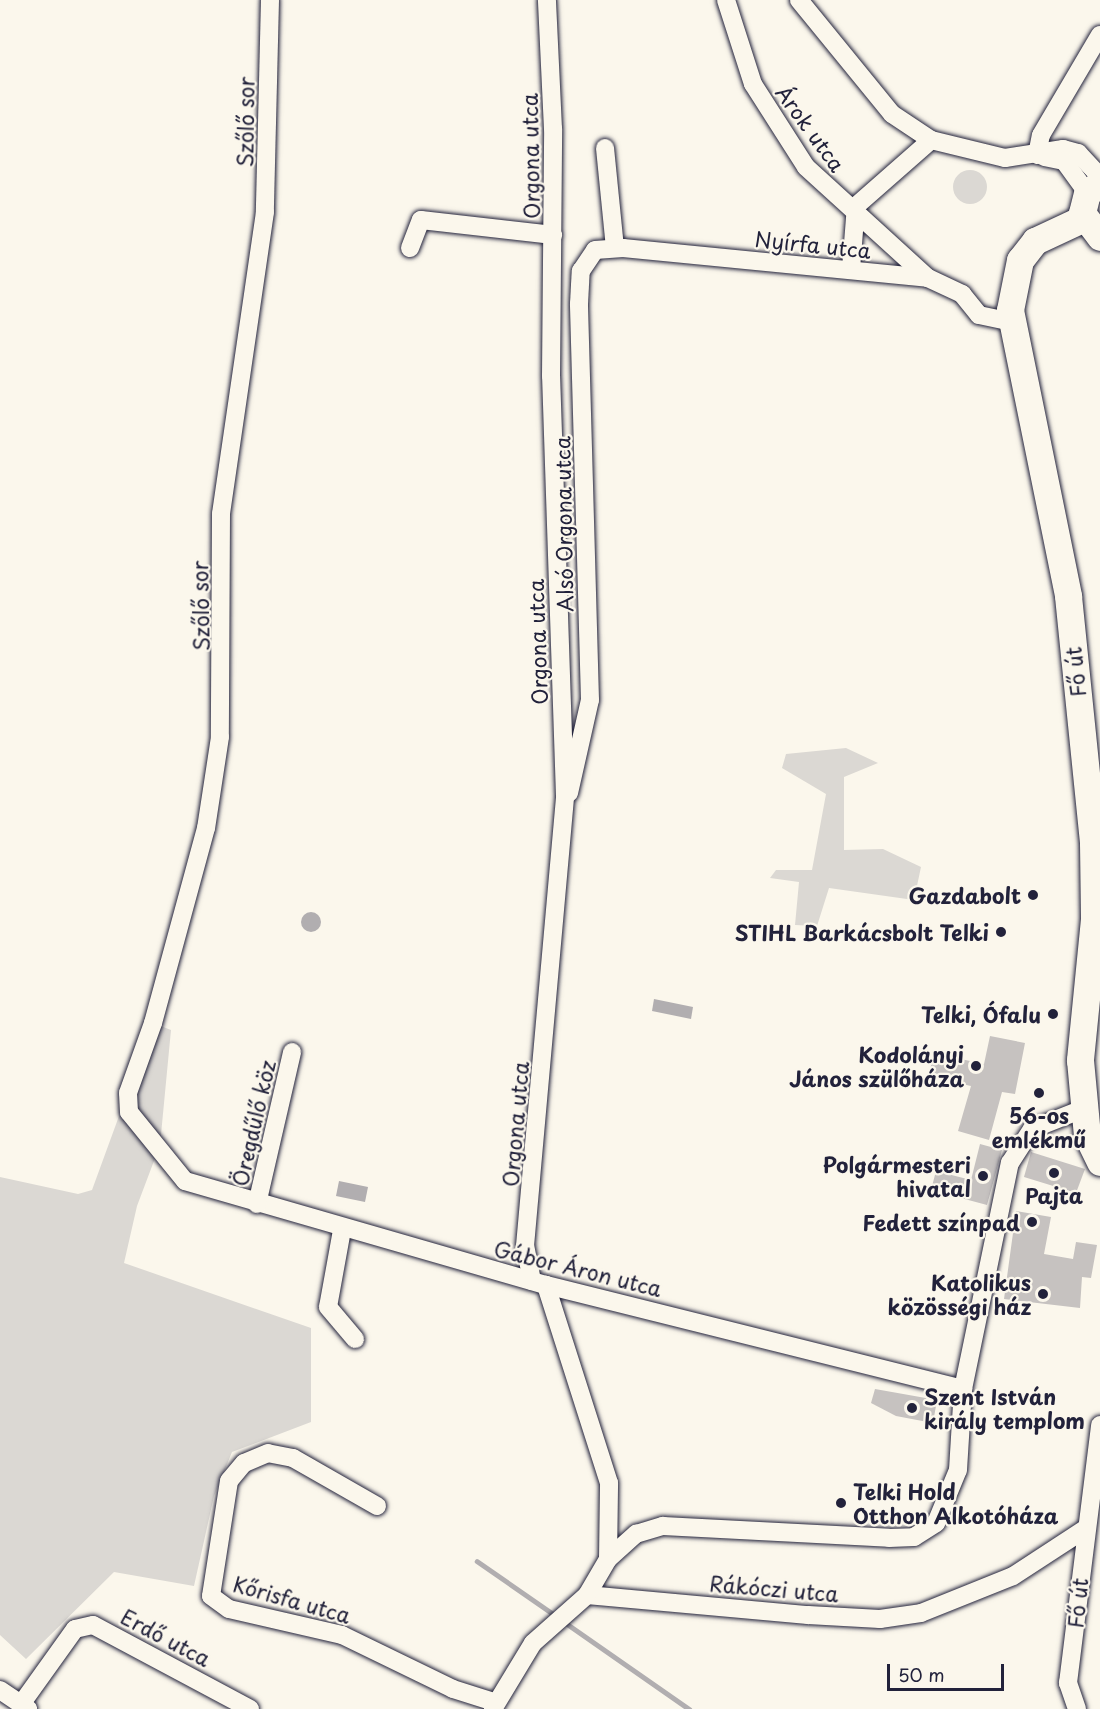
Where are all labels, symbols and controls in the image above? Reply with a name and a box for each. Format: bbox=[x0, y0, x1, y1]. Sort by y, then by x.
street label: Szőlő sor bbox=[232, 76, 258, 168]
street label: Árok utca bbox=[771, 80, 851, 176]
street label: Orgona utca bbox=[516, 93, 544, 219]
street label: Nyírfa utca bbox=[753, 225, 873, 263]
street label: Alsó Orgona utca bbox=[549, 436, 577, 612]
street label: Szőlő sor bbox=[187, 560, 213, 652]
street label: Orgona utca bbox=[522, 579, 552, 705]
street label: Fő út bbox=[1060, 646, 1090, 698]
place label: Gazdabolt bbox=[909, 882, 1021, 908]
marker: Gazdabolt bbox=[1026, 888, 1040, 902]
place label: STIHL Barkácsbolt Telki bbox=[732, 919, 989, 945]
marker: STIHL Barkácsbolt Telki bbox=[994, 925, 1008, 939]
place label: Telki, Ófalu bbox=[921, 1001, 1041, 1027]
marker: Telki, Ófalu bbox=[1046, 1007, 1060, 1021]
place label: Kodolányi János szülőháza bbox=[789, 1041, 964, 1091]
street label: Öregdűlő köz bbox=[226, 1057, 280, 1189]
marker: Kodolányi János szülőháza bbox=[969, 1059, 983, 1073]
street label: Orgona utca bbox=[497, 1061, 533, 1187]
marker: 56-os emlékmű bbox=[1032, 1086, 1046, 1100]
place label: 56-os emlékmű bbox=[992, 1102, 1086, 1152]
place label: Polgármesteri hivatal bbox=[823, 1151, 971, 1201]
marker: Pajta bbox=[1047, 1166, 1061, 1180]
marker: Polgármesteri hivatal bbox=[976, 1169, 990, 1183]
place label: Pajta bbox=[1025, 1182, 1083, 1208]
place label: Fedett színpad bbox=[862, 1209, 1020, 1235]
marker: Fedett színpad bbox=[1025, 1215, 1039, 1229]
street label: Gábor Áron utca bbox=[492, 1235, 664, 1301]
place label: Katolikus közösségi ház bbox=[887, 1269, 1031, 1319]
marker: Katolikus közösségi ház bbox=[1036, 1287, 1050, 1301]
place label: Szent István király templom bbox=[924, 1383, 1085, 1433]
marker: Szent István király templom bbox=[905, 1401, 919, 1415]
place label: Telki Hold Otthon Alkotóháza bbox=[853, 1478, 1060, 1528]
marker: Telki Hold Otthon Alkotóháza bbox=[834, 1496, 848, 1510]
street label: Kőrisfa utca bbox=[230, 1570, 354, 1628]
street label: Rákóczi utca bbox=[709, 1570, 839, 1606]
street label: Fő út bbox=[1062, 1577, 1092, 1629]
street label: Erdő utca bbox=[117, 1603, 215, 1671]
scale bar bbox=[890, 1652, 1007, 1690]
text: 50 m bbox=[898, 1661, 945, 1688]

